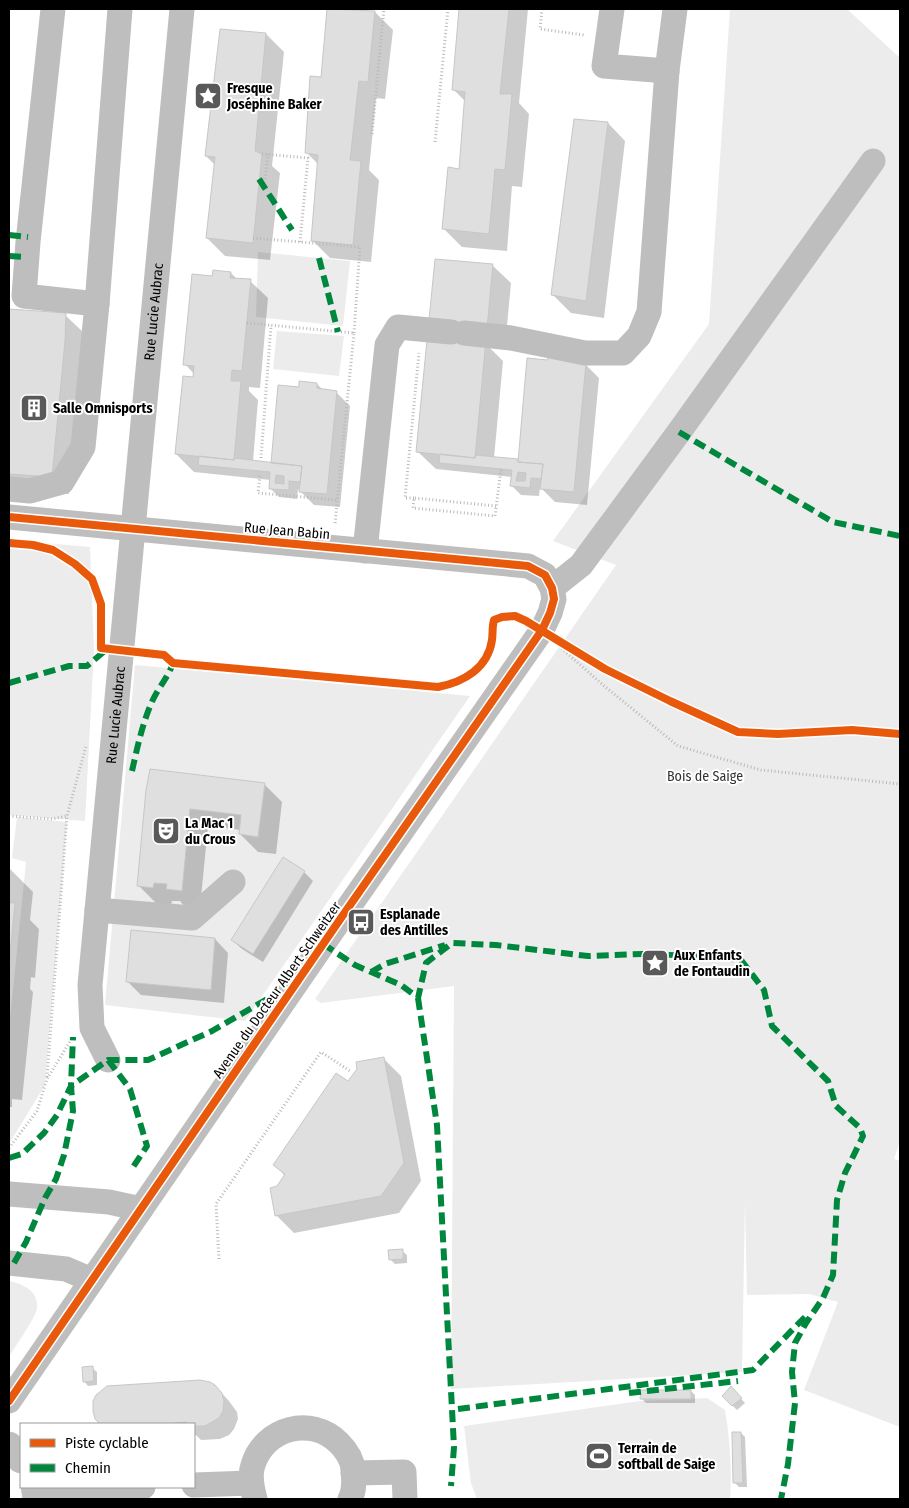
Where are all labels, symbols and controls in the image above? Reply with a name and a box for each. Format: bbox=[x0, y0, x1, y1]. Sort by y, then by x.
place label: Fresque Joséphine Baker bbox=[226, 80, 323, 113]
place icon: Fresque Joséphine Baker bbox=[193, 81, 223, 111]
street label: Rue Lucie Aubrac bbox=[140, 262, 167, 361]
building icon: Salle Omnisports bbox=[19, 393, 49, 423]
place label: Salle Omnisports bbox=[53, 400, 153, 417]
street label: Rue Jean Babin bbox=[243, 519, 331, 543]
street label: Rue Lucie Aubrac bbox=[102, 666, 128, 764]
park label: Bois de Saige bbox=[667, 768, 743, 785]
place label: La Mac 1 du Crous bbox=[185, 815, 236, 848]
theatre icon: La Mac 1 du Crous bbox=[151, 816, 181, 846]
street label: Avenue du Docteur Albert Schweitzer bbox=[209, 898, 345, 1082]
place label: Esplanade des Antilles bbox=[380, 906, 448, 939]
bus stop icon: Esplanade des Antilles bbox=[346, 907, 376, 937]
place label: Aux Enfants de Fontaudin bbox=[673, 947, 750, 980]
place icon: Aux Enfants de Fontaudin bbox=[640, 948, 670, 978]
legend bbox=[20, 1423, 195, 1488]
text: Piste cyclable bbox=[65, 1434, 149, 1452]
place label: Terrain de softball de Saige bbox=[618, 1440, 715, 1473]
sports icon: Terrain de softball de Saige bbox=[584, 1441, 614, 1471]
text: Chemin bbox=[65, 1459, 111, 1477]

